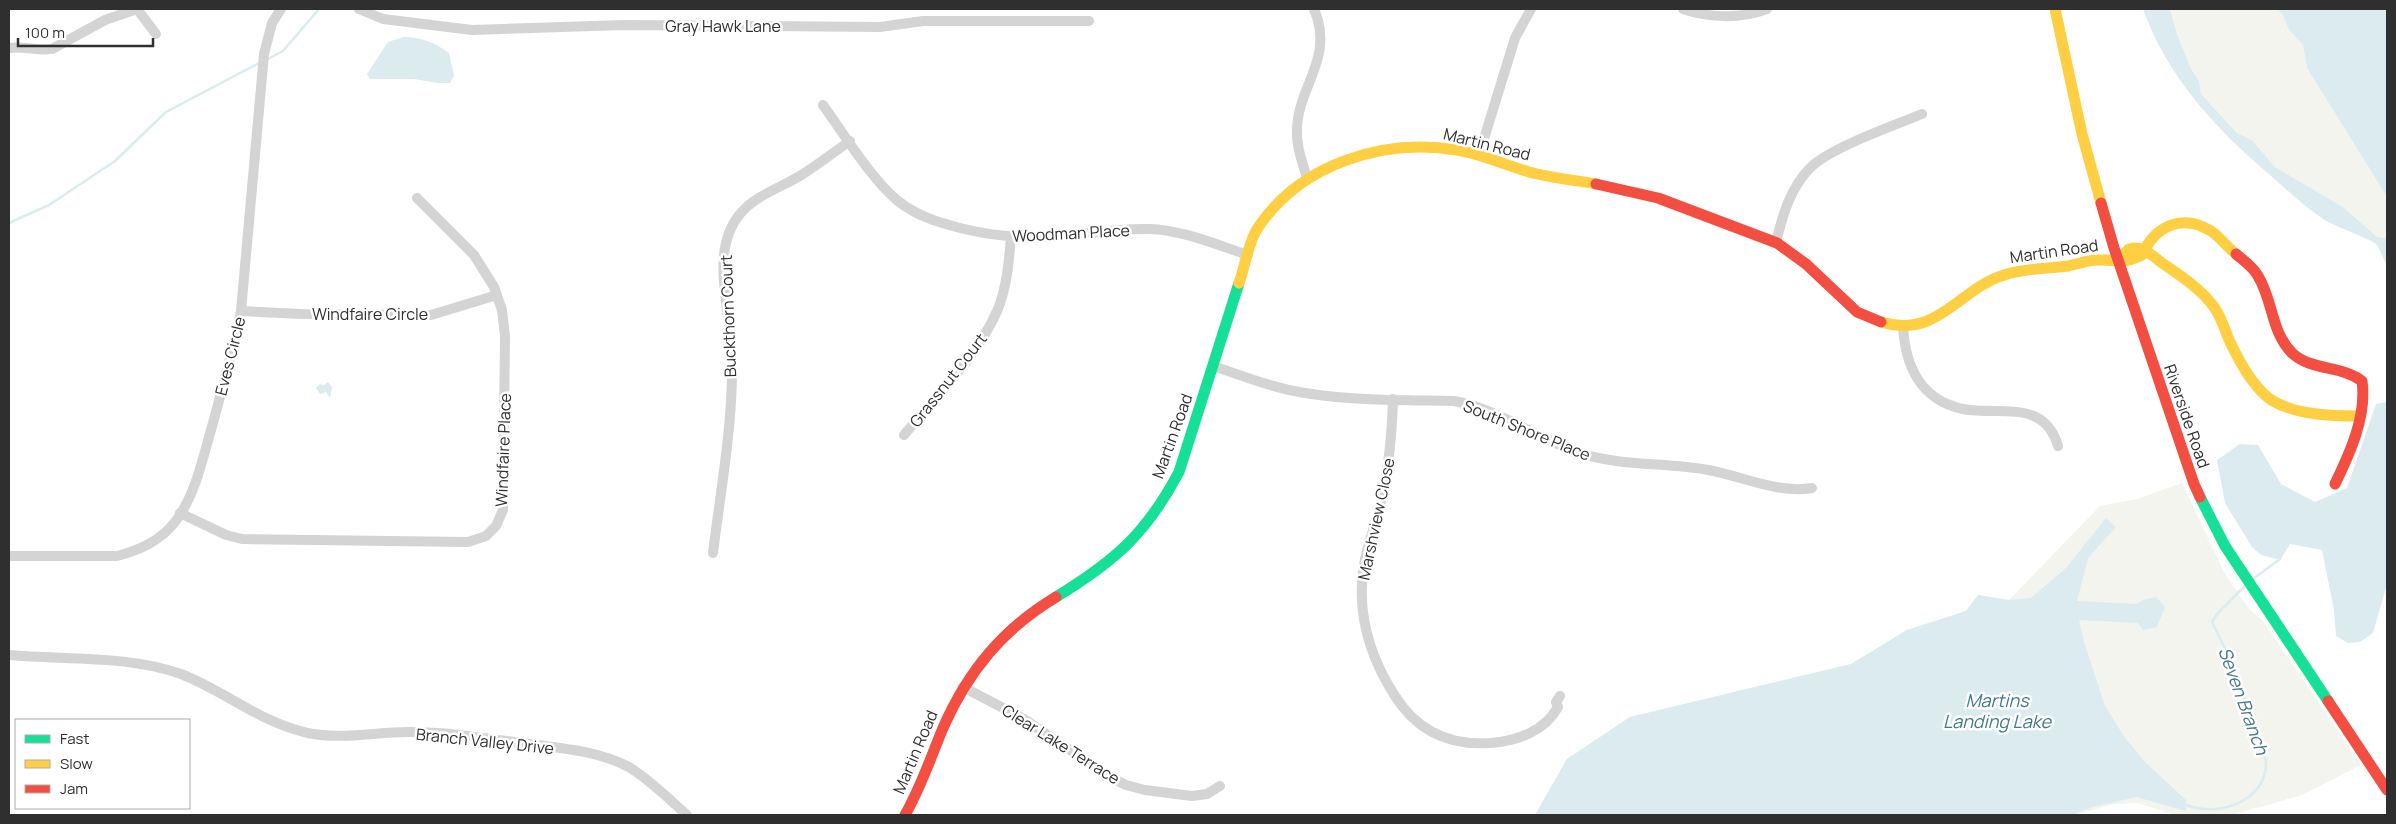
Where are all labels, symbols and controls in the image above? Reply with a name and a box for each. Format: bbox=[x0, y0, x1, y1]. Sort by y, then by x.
scale bar bbox=[18, 15, 152, 47]
street label: Gray Hawk Lane bbox=[665, 15, 781, 37]
text: 100 m bbox=[25, 22, 65, 43]
street label: Martin Road bbox=[1441, 123, 1533, 165]
street label: Woodman Place bbox=[1012, 219, 1130, 247]
street label: Martin Road bbox=[2008, 234, 2100, 268]
street label: Buckthorn Court bbox=[715, 254, 741, 378]
street label: Windfaire Circle bbox=[312, 303, 428, 325]
street label: Eves Circle bbox=[210, 314, 250, 398]
street label: Grassnut Court bbox=[904, 328, 992, 432]
street label: Riverside Road bbox=[2159, 361, 2215, 471]
street label: Martin Road bbox=[1146, 390, 1198, 482]
street label: Windfaire Place bbox=[490, 393, 516, 507]
street label: South Shore Place bbox=[1460, 394, 1594, 466]
street label: Marshview Close bbox=[1352, 456, 1400, 582]
water label: Seven Branch bbox=[2213, 643, 2275, 759]
water label: Martins Landing Lake bbox=[1943, 688, 2053, 733]
street label: Clear Lake Terrace bbox=[998, 699, 1124, 789]
street label: Martin Road bbox=[888, 707, 942, 797]
legend bbox=[15, 719, 190, 809]
street label: Branch Valley Drive bbox=[415, 723, 555, 759]
text: Fast bbox=[60, 728, 89, 749]
text: Slow bbox=[60, 753, 93, 774]
text: Jam bbox=[60, 778, 88, 799]

